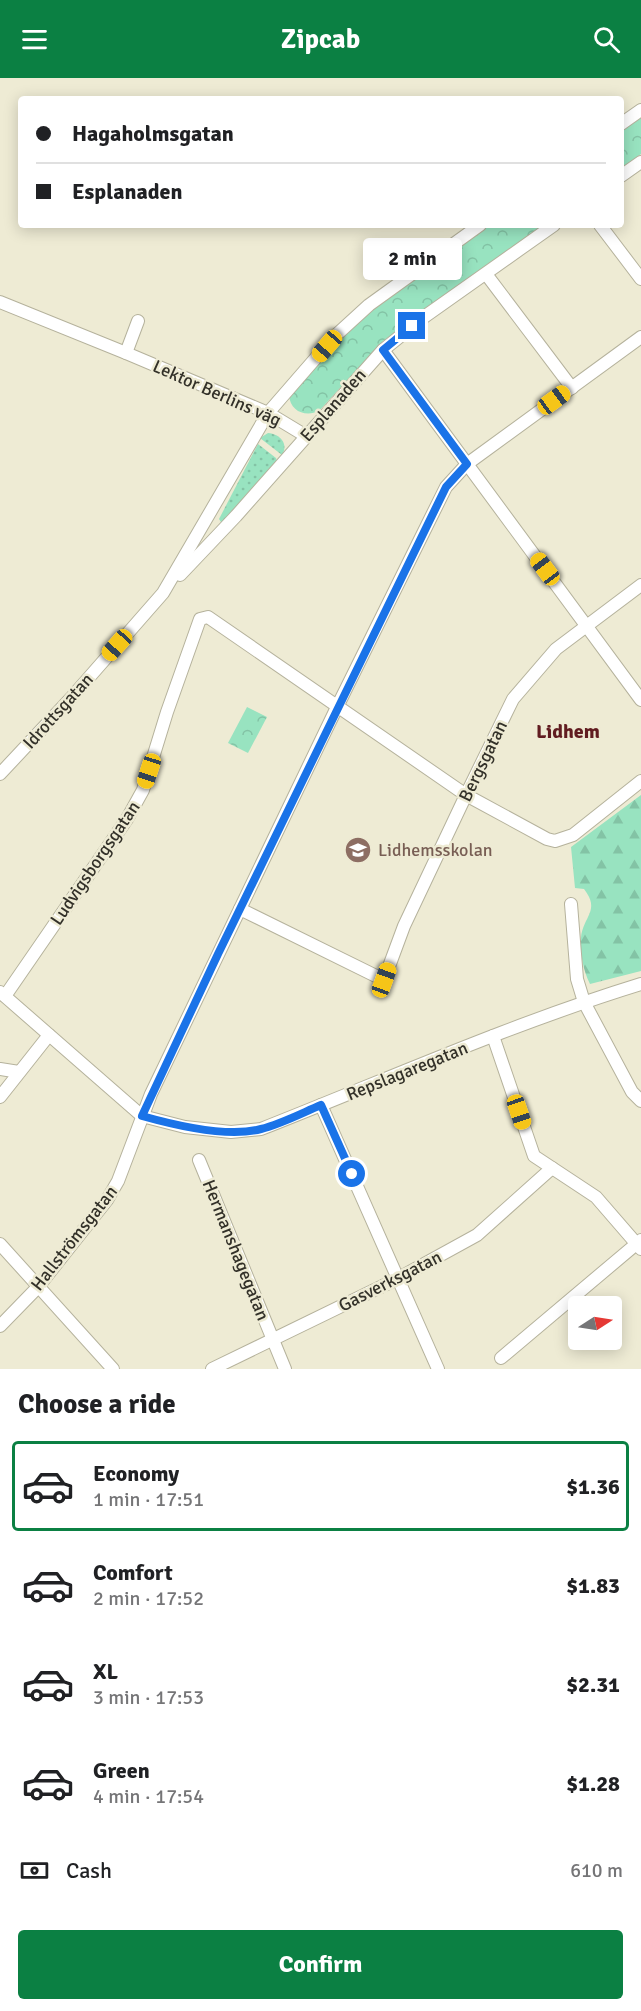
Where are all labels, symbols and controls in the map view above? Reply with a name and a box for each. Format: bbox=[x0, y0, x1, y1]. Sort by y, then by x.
icon: menu bbox=[18, 23, 51, 56]
text: Zipcab bbox=[281, 23, 360, 56]
icon: search bbox=[590, 23, 623, 56]
text: Hagaholmsgatan bbox=[72, 120, 234, 147]
text: Esplanaden bbox=[72, 178, 182, 205]
callout: 2 min bbox=[362, 239, 462, 281]
text: 2 min bbox=[388, 246, 437, 271]
route end bbox=[398, 312, 425, 339]
car bbox=[308, 327, 346, 365]
street label: Lektor Berlins väg bbox=[149, 355, 285, 431]
street label: Esplanaden bbox=[295, 364, 371, 446]
car bbox=[534, 382, 574, 418]
car bbox=[527, 549, 563, 589]
car bbox=[98, 626, 136, 664]
street label: Idrottsgatan bbox=[18, 669, 98, 753]
street label: Bergsgatan bbox=[454, 717, 512, 805]
district label: Lidhem bbox=[536, 719, 600, 744]
car bbox=[135, 751, 163, 791]
street label: Ludvigsborgsgatan bbox=[45, 797, 145, 929]
school or university icon: Lidhemsskolan bbox=[343, 835, 373, 865]
place label: Lidhemsskolan bbox=[378, 839, 493, 861]
car bbox=[369, 960, 399, 1000]
street label: Repslagaregatan bbox=[343, 1037, 471, 1105]
car bbox=[505, 1092, 533, 1132]
route start bbox=[338, 1160, 365, 1187]
street label: Hermanshagegatan bbox=[198, 1176, 274, 1324]
street label: Hallströmsgatan bbox=[26, 1181, 122, 1295]
street label: Gasverksgatan bbox=[335, 1246, 445, 1316]
north arrow bbox=[568, 1296, 622, 1350]
map controls bbox=[568, 1296, 622, 1350]
text: Choose a ride bbox=[18, 1388, 176, 1421]
icon: car bbox=[21, 1459, 75, 1513]
text: Economy bbox=[93, 1460, 179, 1487]
text: $1.36 bbox=[566, 1473, 620, 1500]
text: 1 min · 17:51 bbox=[93, 1487, 204, 1512]
icon: car bbox=[21, 1558, 75, 1612]
text: Comfort bbox=[93, 1559, 173, 1586]
text: $1.83 bbox=[566, 1572, 620, 1599]
text: 2 min · 17:52 bbox=[93, 1586, 204, 1611]
icon: car bbox=[21, 1657, 75, 1711]
text: XL bbox=[93, 1658, 118, 1685]
text: $2.31 bbox=[566, 1671, 620, 1698]
text: 3 min · 17:53 bbox=[93, 1685, 204, 1710]
icon: car bbox=[21, 1756, 75, 1810]
text: Green bbox=[93, 1757, 150, 1784]
text: $1.28 bbox=[566, 1770, 620, 1797]
text: 4 min · 17:54 bbox=[93, 1784, 204, 1809]
icon: cash bbox=[18, 1854, 51, 1887]
text: Cash bbox=[66, 1857, 112, 1884]
text: 610 m bbox=[570, 1858, 623, 1883]
button: Confirm bbox=[18, 1930, 623, 1999]

